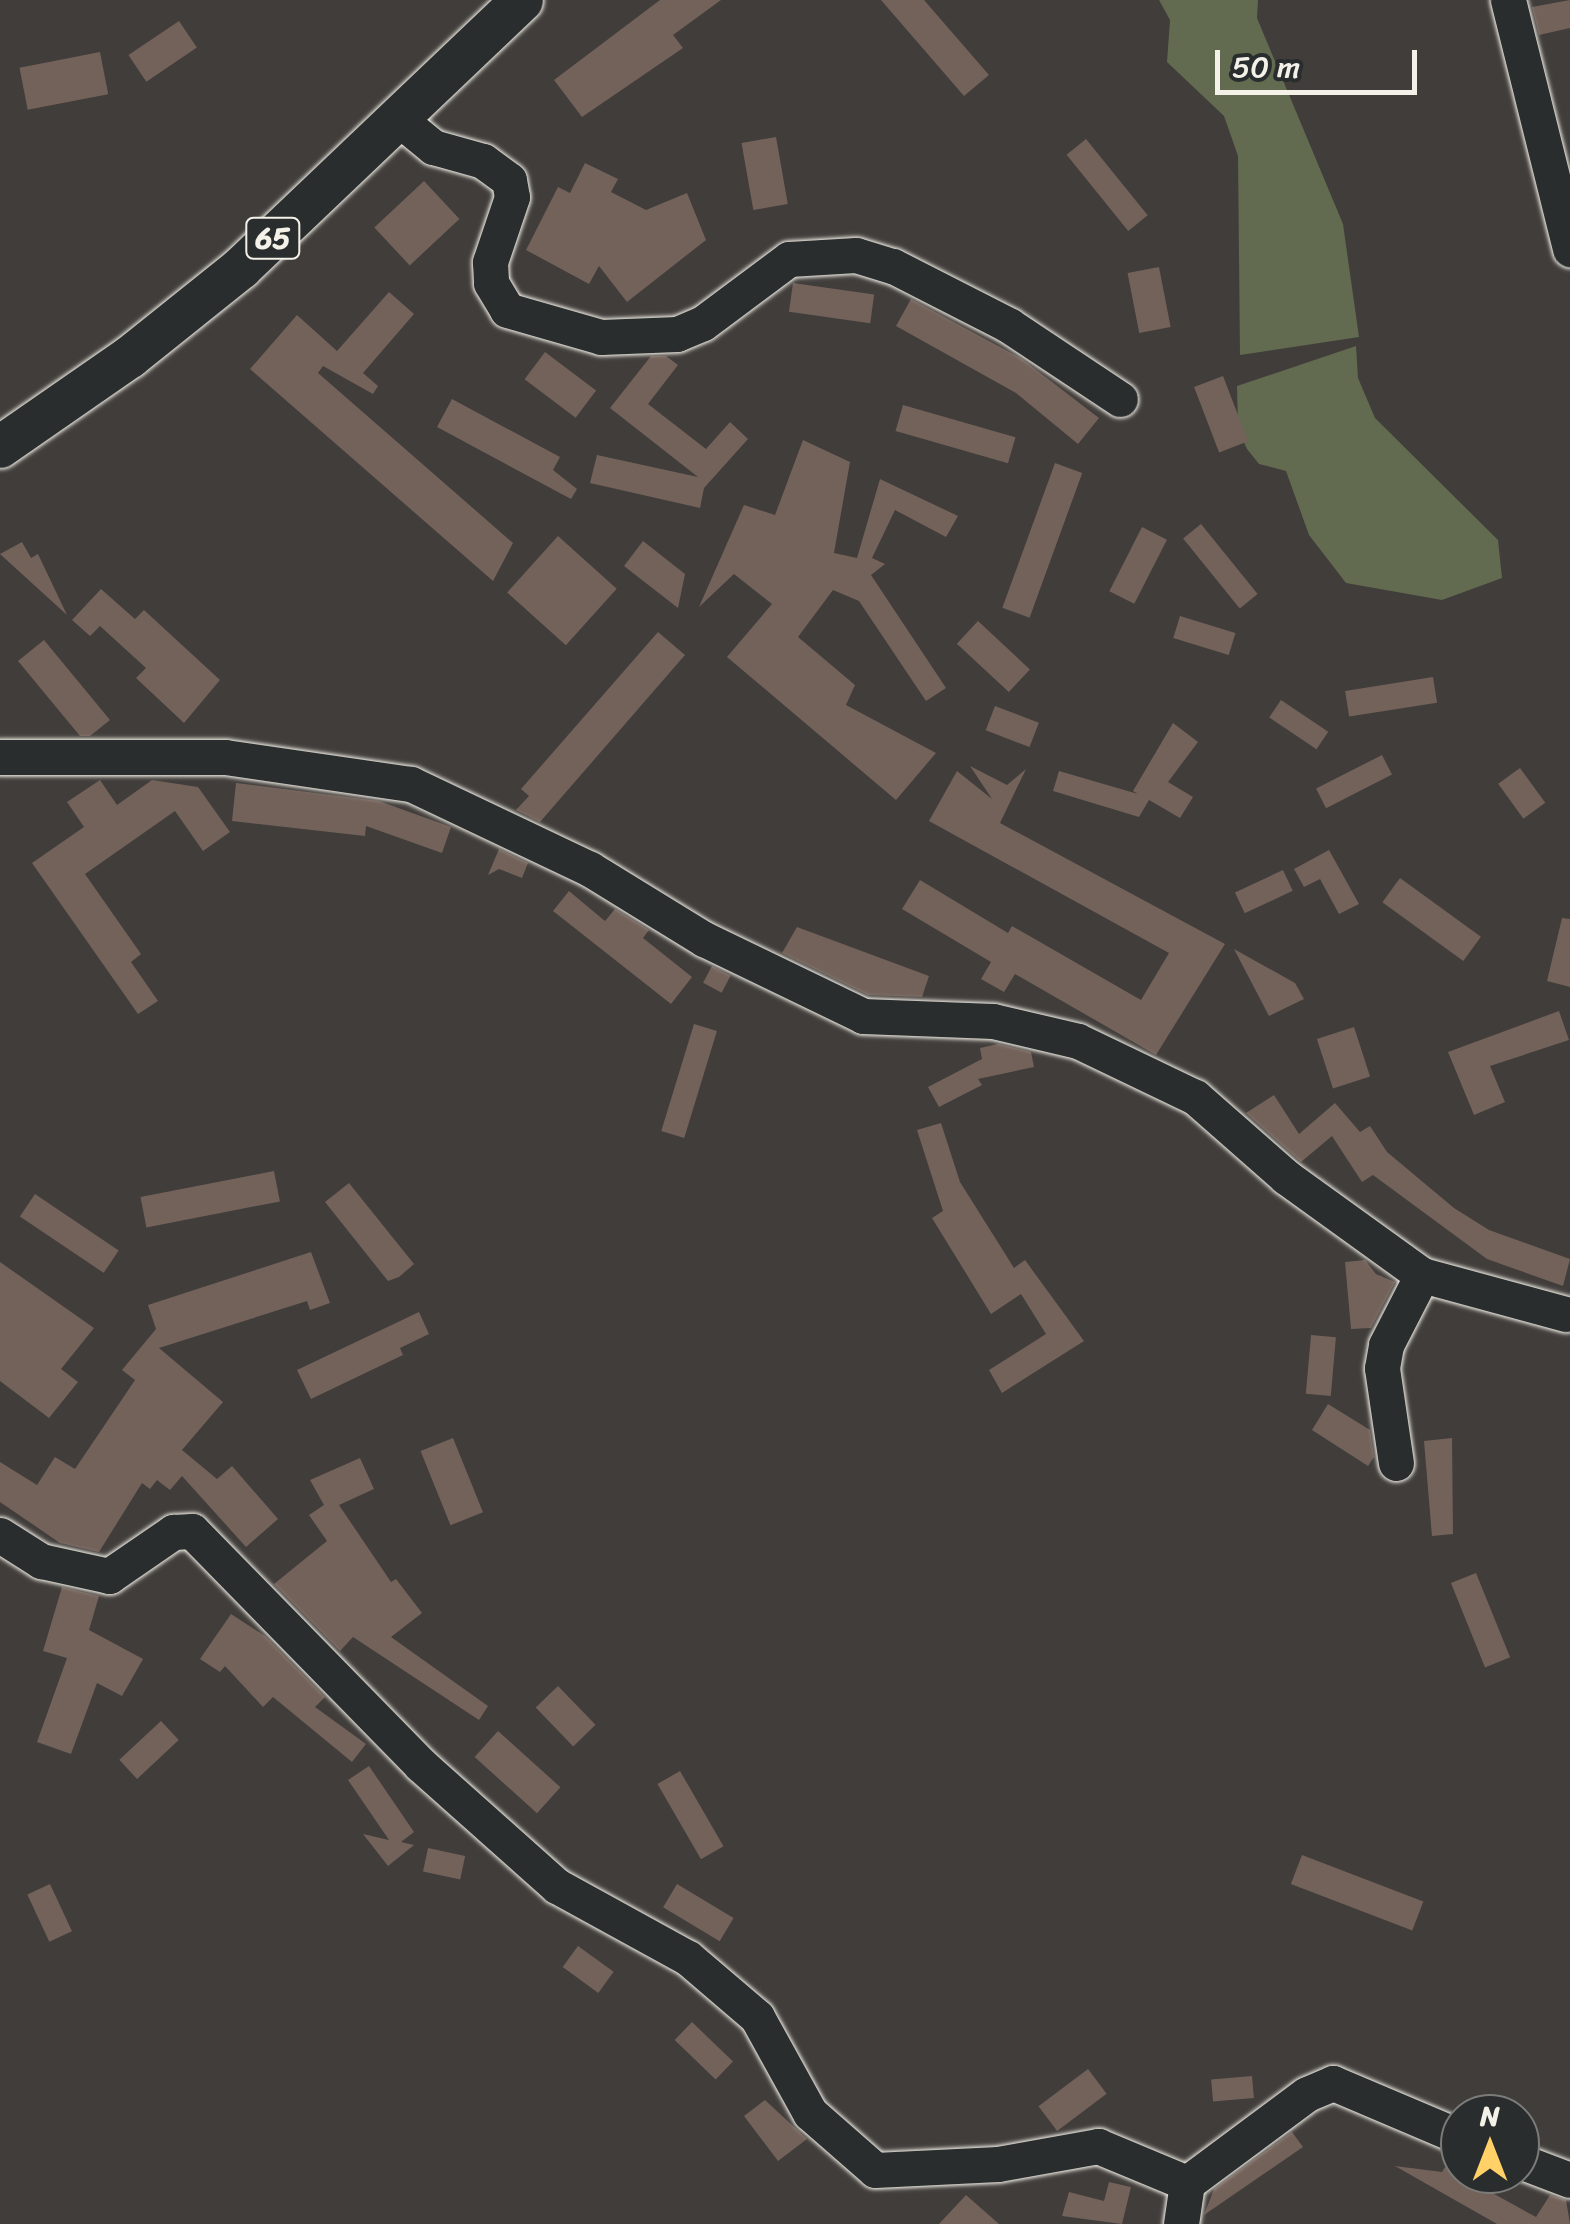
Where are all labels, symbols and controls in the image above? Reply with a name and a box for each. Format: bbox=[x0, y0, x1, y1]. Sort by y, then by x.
scale bar bbox=[1220, 30, 1422, 92]
text: 50 m bbox=[1232, 40, 1300, 94]
road number: 65 bbox=[243, 213, 303, 263]
text: N bbox=[1480, 2091, 1500, 2140]
north arrow bbox=[1440, 2094, 1540, 2194]

